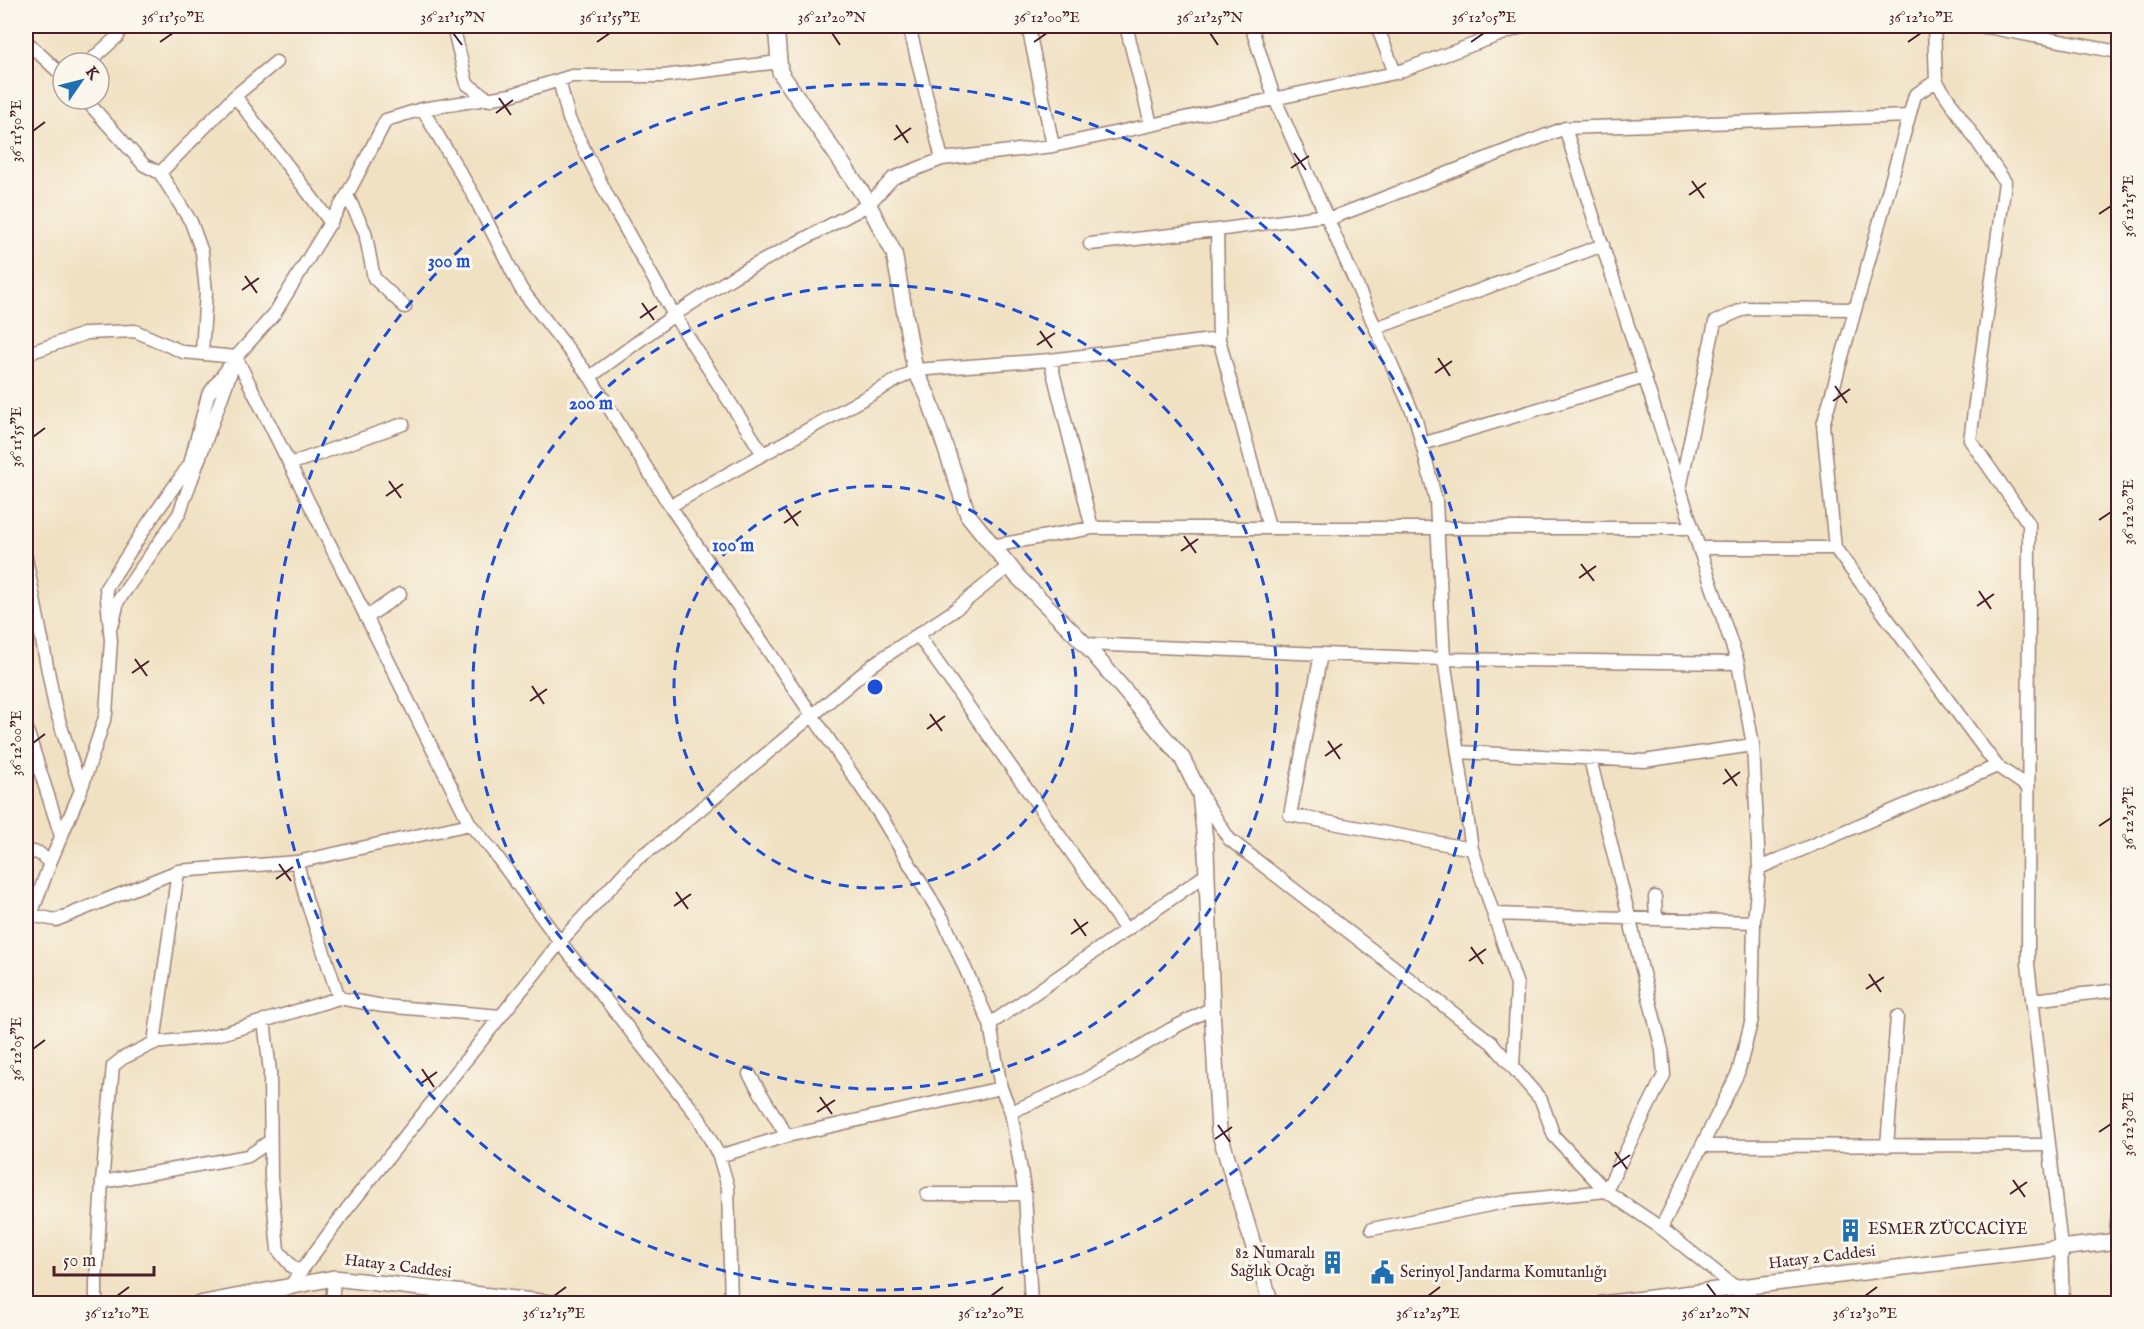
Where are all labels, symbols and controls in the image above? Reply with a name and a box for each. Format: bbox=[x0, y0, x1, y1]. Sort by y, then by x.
text: 36°11'50"E bbox=[142, 8, 204, 27]
text: 36°21'15"N bbox=[421, 8, 485, 27]
text: 36°11'55"E bbox=[580, 8, 640, 27]
text: 36°21'20"N bbox=[798, 8, 866, 27]
text: 36°12'00"E bbox=[1014, 8, 1080, 27]
text: 36°21'25"N bbox=[1177, 8, 1243, 27]
text: 36°12'05"E bbox=[1452, 8, 1516, 27]
text: 36°12'10"E bbox=[1889, 8, 1953, 27]
north arrow bbox=[51, 51, 111, 111]
text: K bbox=[80, 63, 104, 85]
text: 36°11'50"E bbox=[7, 100, 26, 162]
text: 36°12'15"E bbox=[2119, 175, 2138, 237]
text: 300 m bbox=[428, 251, 470, 274]
text: 200 m bbox=[569, 393, 613, 416]
text: 36°11'55"E bbox=[7, 407, 26, 467]
text: 36°12'20"E bbox=[2119, 479, 2138, 545]
text: 100 m bbox=[712, 535, 754, 558]
centre of rings bbox=[865, 677, 885, 697]
text: 36°12'00"E bbox=[7, 710, 26, 776]
text: 36°12'25"E bbox=[2119, 786, 2138, 850]
text: 36°12'05"E bbox=[7, 1017, 26, 1081]
text: 36°12'30"E bbox=[2119, 1092, 2138, 1156]
building icon: ESMER ZÜCCACİYE bbox=[1837, 1217, 1863, 1243]
place label: ESMER ZÜCCACİYE bbox=[1868, 1218, 2028, 1240]
scale bar bbox=[54, 1239, 154, 1277]
street label: Hatay 2 Caddesi bbox=[1767, 1241, 1877, 1275]
place label: 82 Numaralı Sağlık Ocağı bbox=[1230, 1244, 1315, 1282]
text: 50 m bbox=[63, 1250, 96, 1273]
street label: Hatay 2 Caddesi bbox=[343, 1250, 453, 1284]
building icon: 82 Numaralı Sağlık Ocağı bbox=[1320, 1250, 1346, 1276]
public building icon: Serinyol Jandarma Komutanlığı bbox=[1369, 1260, 1395, 1286]
place label: Serinyol Jandarma Komutanlığı bbox=[1400, 1263, 1607, 1283]
text: 36°12'10"E bbox=[85, 1304, 149, 1323]
text: 36°12'15"E bbox=[523, 1304, 585, 1323]
text: 36°12'20"E bbox=[958, 1304, 1024, 1323]
text: 36°12'25"E bbox=[1396, 1304, 1460, 1323]
text: 36°21'20"N bbox=[1682, 1304, 1750, 1323]
text: 36°12'30"E bbox=[1833, 1304, 1897, 1323]

